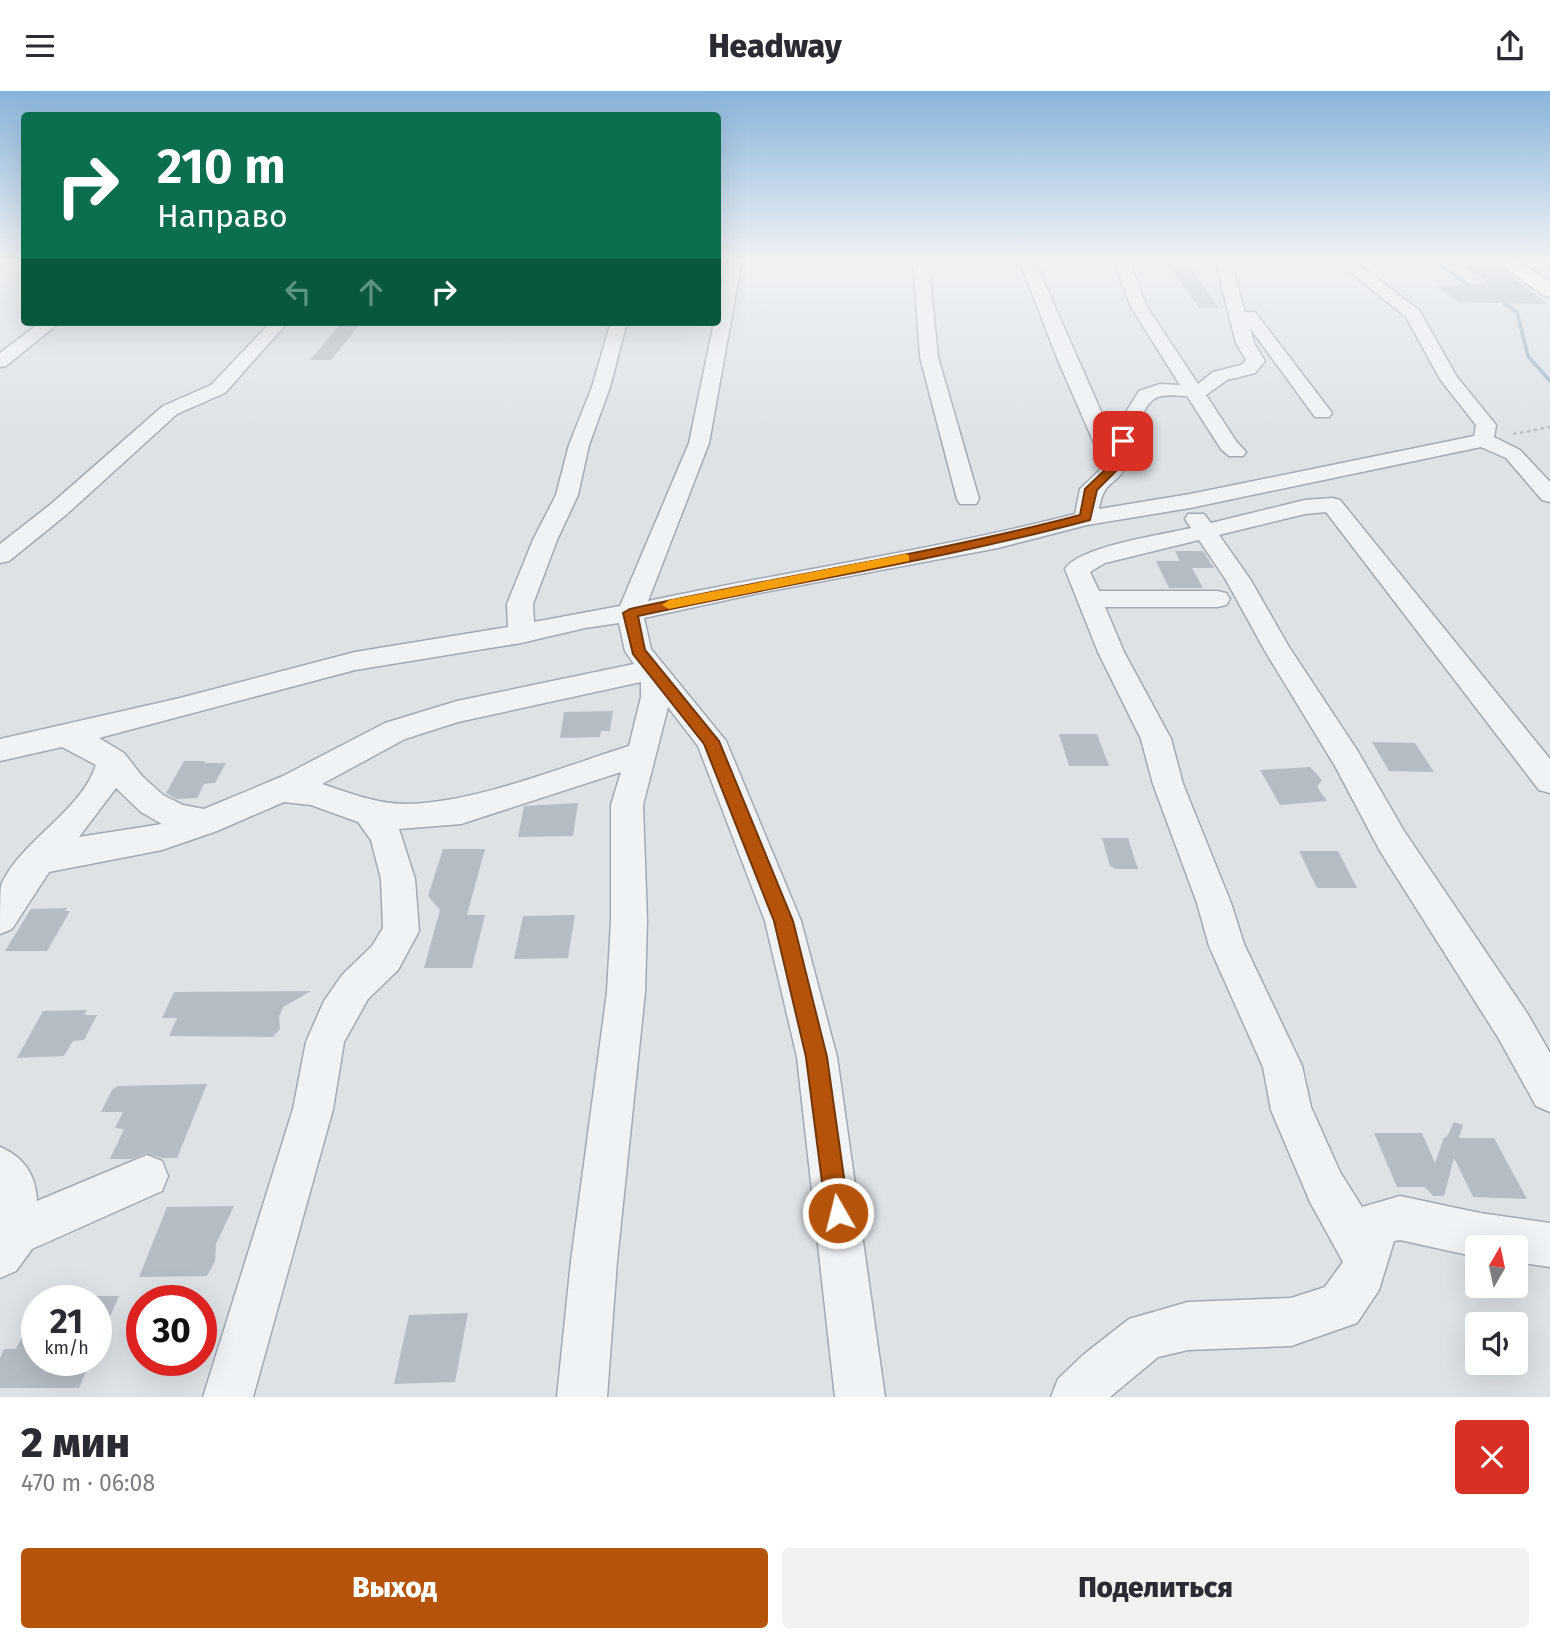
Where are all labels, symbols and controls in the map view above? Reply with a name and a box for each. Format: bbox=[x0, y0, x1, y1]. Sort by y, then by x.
icon: menu bbox=[21, 27, 59, 65]
text: Headway bbox=[708, 27, 842, 65]
icon: share bbox=[1491, 27, 1529, 65]
text: 210 m bbox=[157, 137, 286, 196]
icon: right bbox=[42, 140, 133, 231]
text: Направо bbox=[157, 197, 288, 235]
icon: left bbox=[279, 273, 317, 311]
icon: ahead bbox=[352, 273, 390, 311]
icon: right bbox=[425, 273, 463, 311]
pin bbox=[1093, 411, 1153, 471]
icon: arrive bbox=[1104, 422, 1142, 460]
position arrow bbox=[801, 1176, 875, 1250]
north arrow bbox=[1465, 1235, 1528, 1299]
map controls bbox=[1465, 1235, 1528, 1375]
speed limit sign: 30 bbox=[126, 1285, 217, 1376]
text: 21 bbox=[50, 1300, 83, 1342]
button: sound bbox=[1465, 1312, 1528, 1375]
text: km/h bbox=[44, 1337, 89, 1359]
text: 2 мин bbox=[21, 1418, 130, 1468]
button: close bbox=[1455, 1420, 1529, 1494]
text: 470 m · 06:08 bbox=[21, 1469, 155, 1497]
button: Выход bbox=[21, 1548, 768, 1628]
button: Поделиться bbox=[782, 1548, 1529, 1628]

